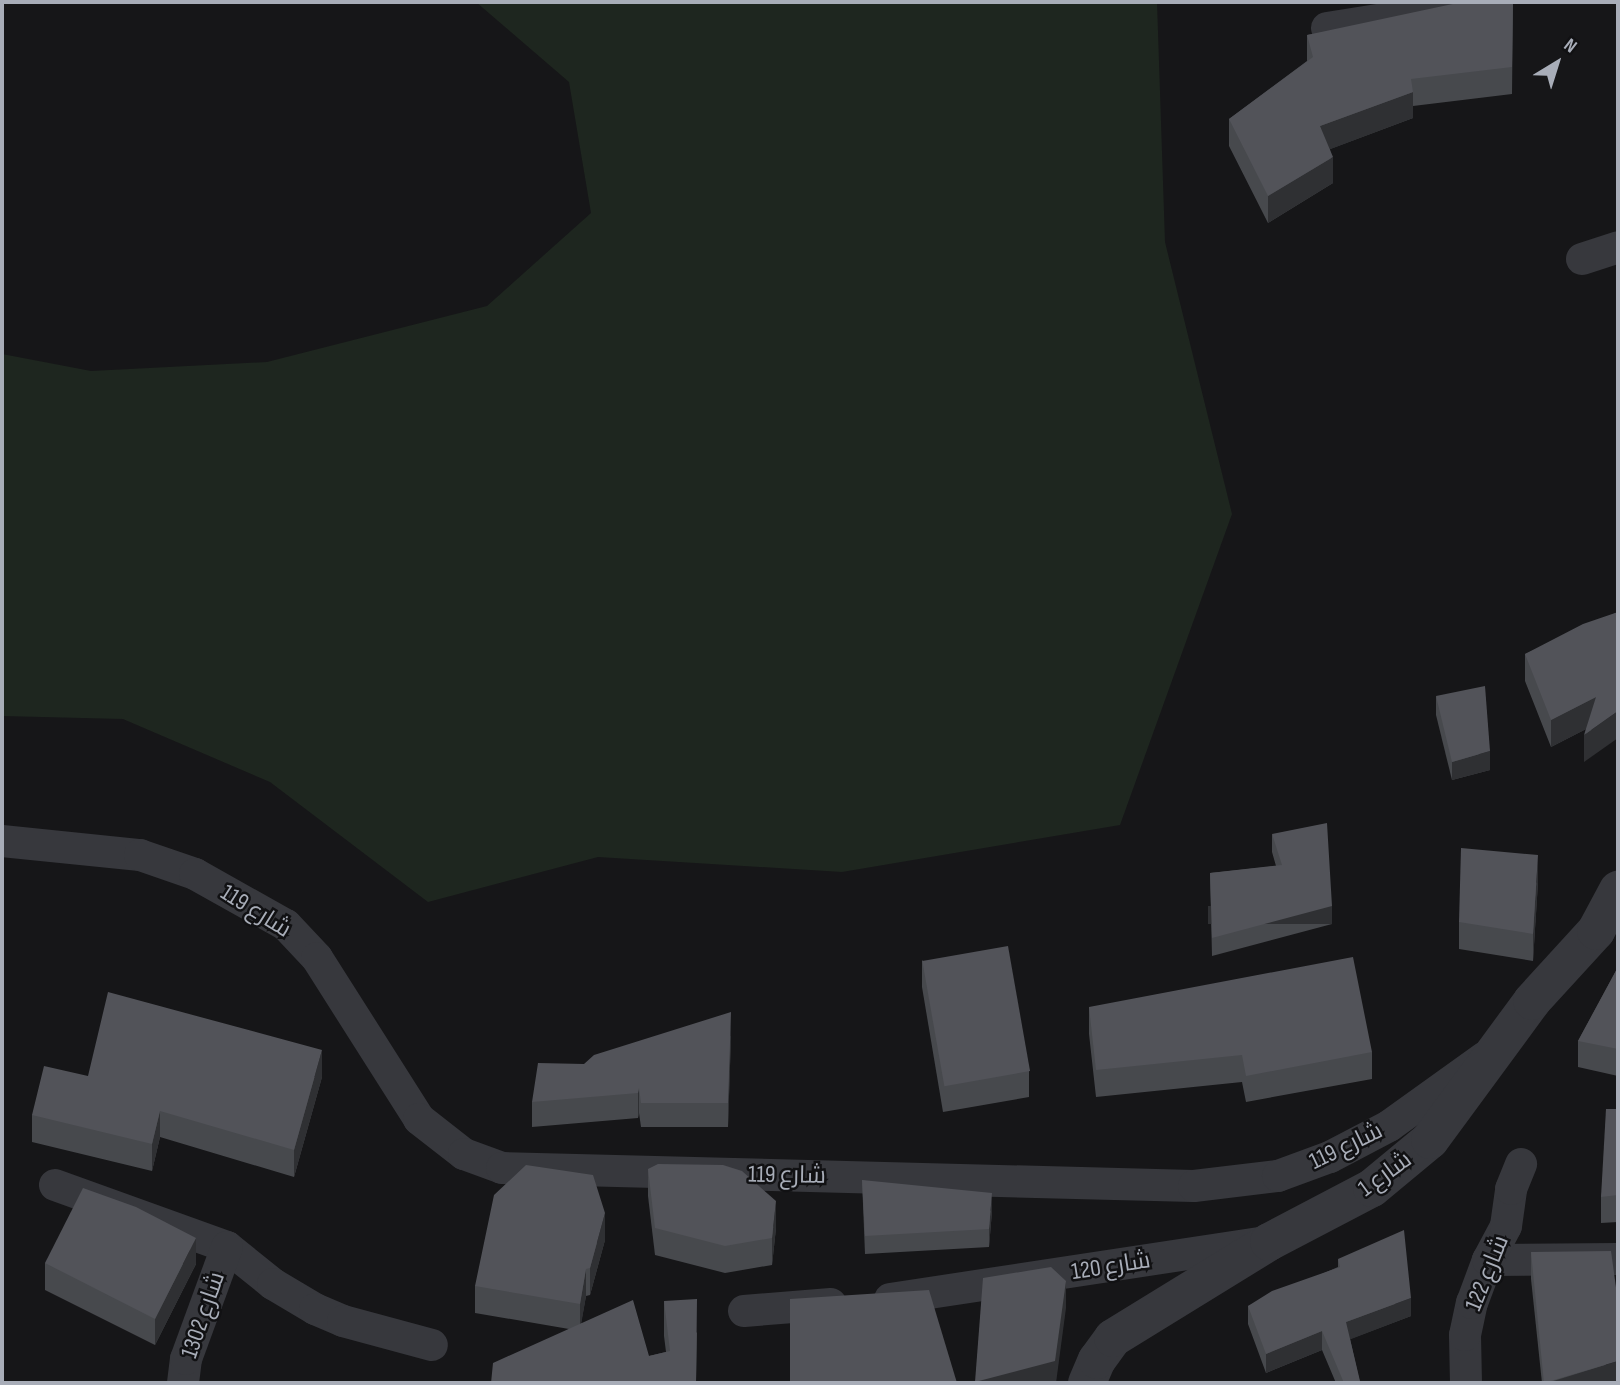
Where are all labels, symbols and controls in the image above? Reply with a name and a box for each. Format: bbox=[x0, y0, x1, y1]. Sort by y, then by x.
north arrow bbox=[1522, 28, 1592, 98]
text: N bbox=[1559, 34, 1581, 58]
street label: شارع 119 bbox=[215, 878, 297, 944]
street label: شارع 119 bbox=[1305, 1116, 1387, 1176]
street label: شارع 1 bbox=[1353, 1145, 1417, 1203]
street label: شارع 119 bbox=[748, 1160, 826, 1190]
street label: شارع 122 bbox=[1459, 1231, 1515, 1315]
street label: شارع 120 bbox=[1069, 1246, 1153, 1286]
street label: شارع 1302 bbox=[175, 1268, 231, 1362]

